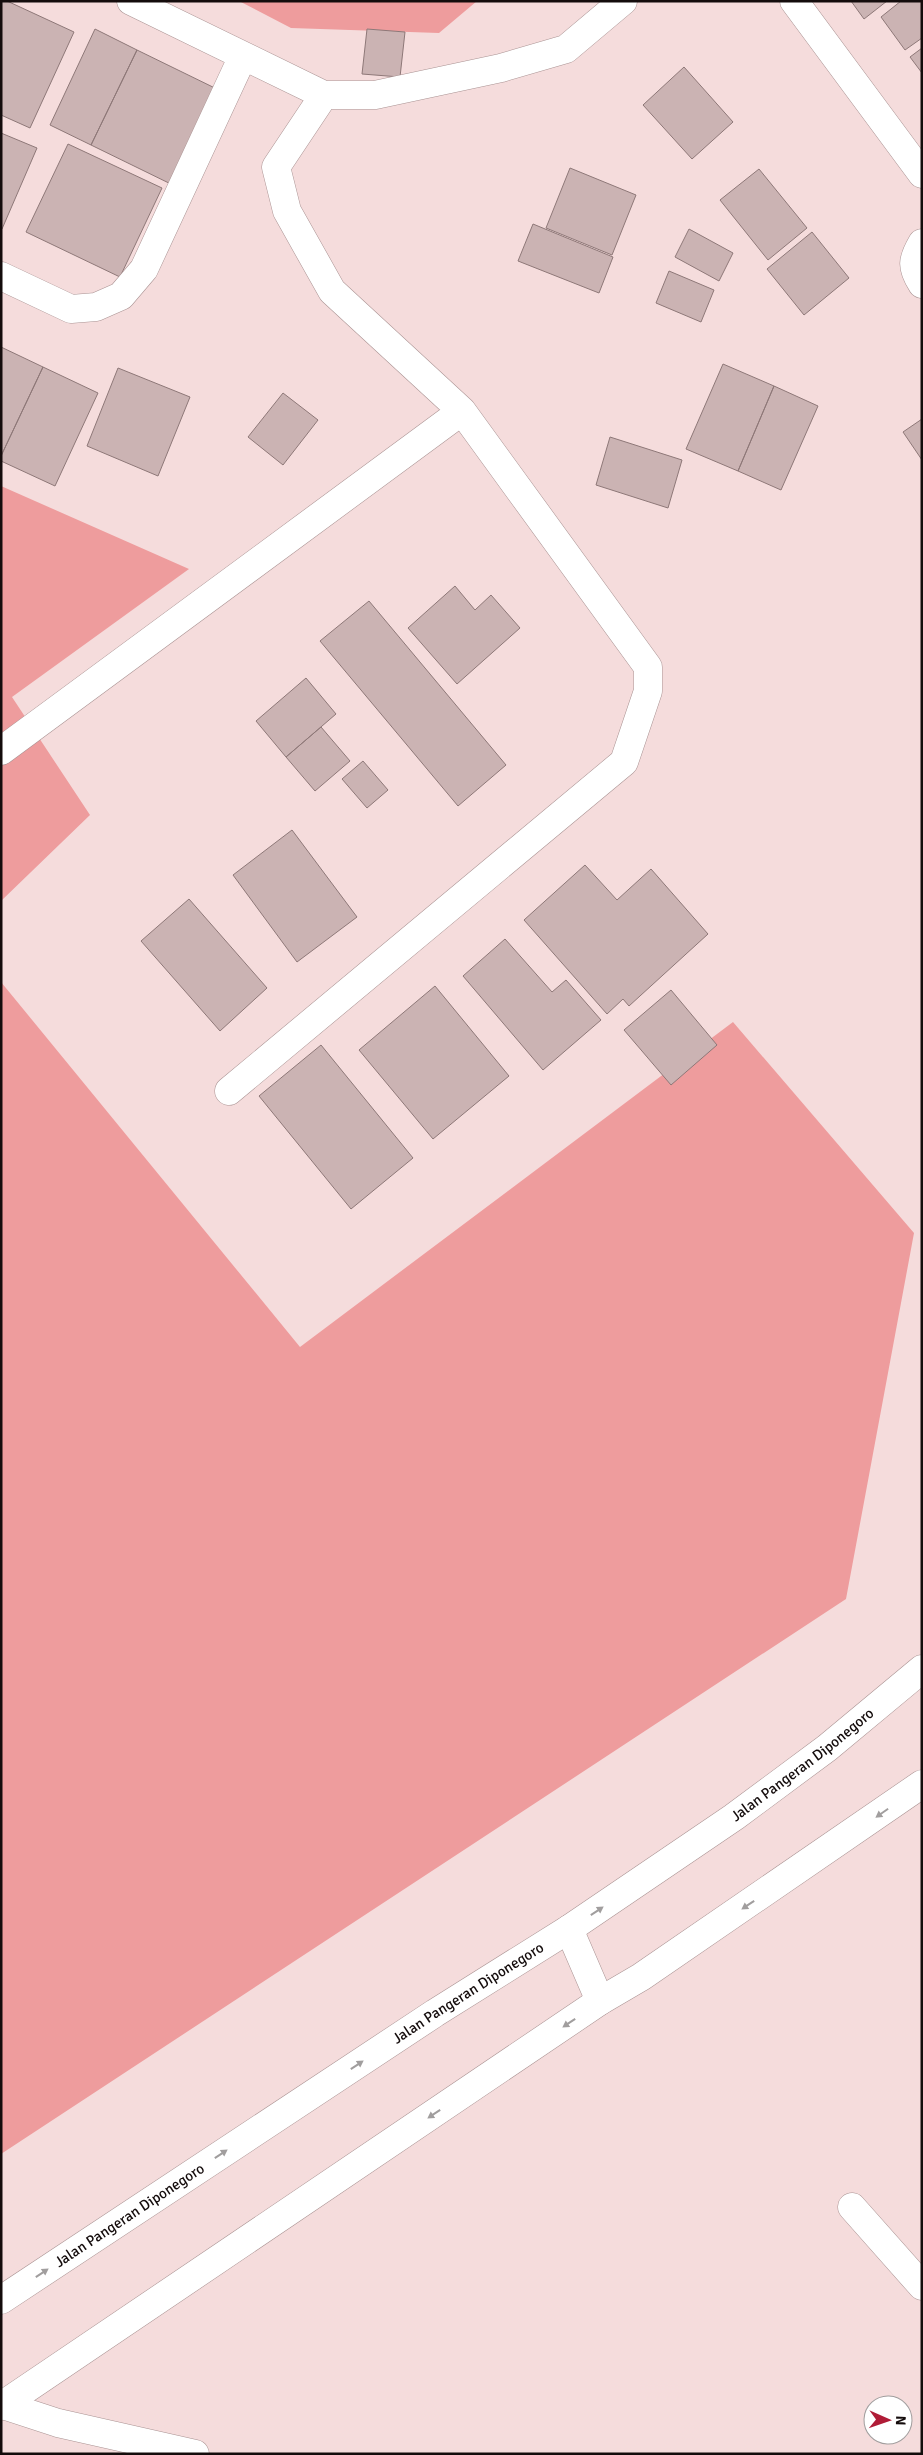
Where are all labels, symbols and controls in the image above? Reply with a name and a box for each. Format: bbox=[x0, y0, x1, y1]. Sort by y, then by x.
street label: Jalan Pangeran Diponegoro bbox=[727, 1704, 878, 1825]
one-way arrow bbox=[875, 1808, 889, 1818]
one-way arrow bbox=[742, 1900, 755, 1910]
one-way arrow bbox=[590, 1906, 603, 1916]
street label: Jalan Pangeran Diponegoro bbox=[389, 1938, 547, 2048]
one-way arrow bbox=[562, 2018, 575, 2027]
one-way arrow bbox=[350, 2060, 363, 2069]
one-way arrow bbox=[427, 2109, 441, 2118]
one-way arrow bbox=[214, 2149, 228, 2159]
street label: Jalan Pangeran Diponegoro bbox=[51, 2159, 208, 2271]
one-way arrow bbox=[35, 2268, 49, 2278]
north arrow bbox=[863, 2395, 913, 2445]
text: N bbox=[892, 2415, 909, 2426]

